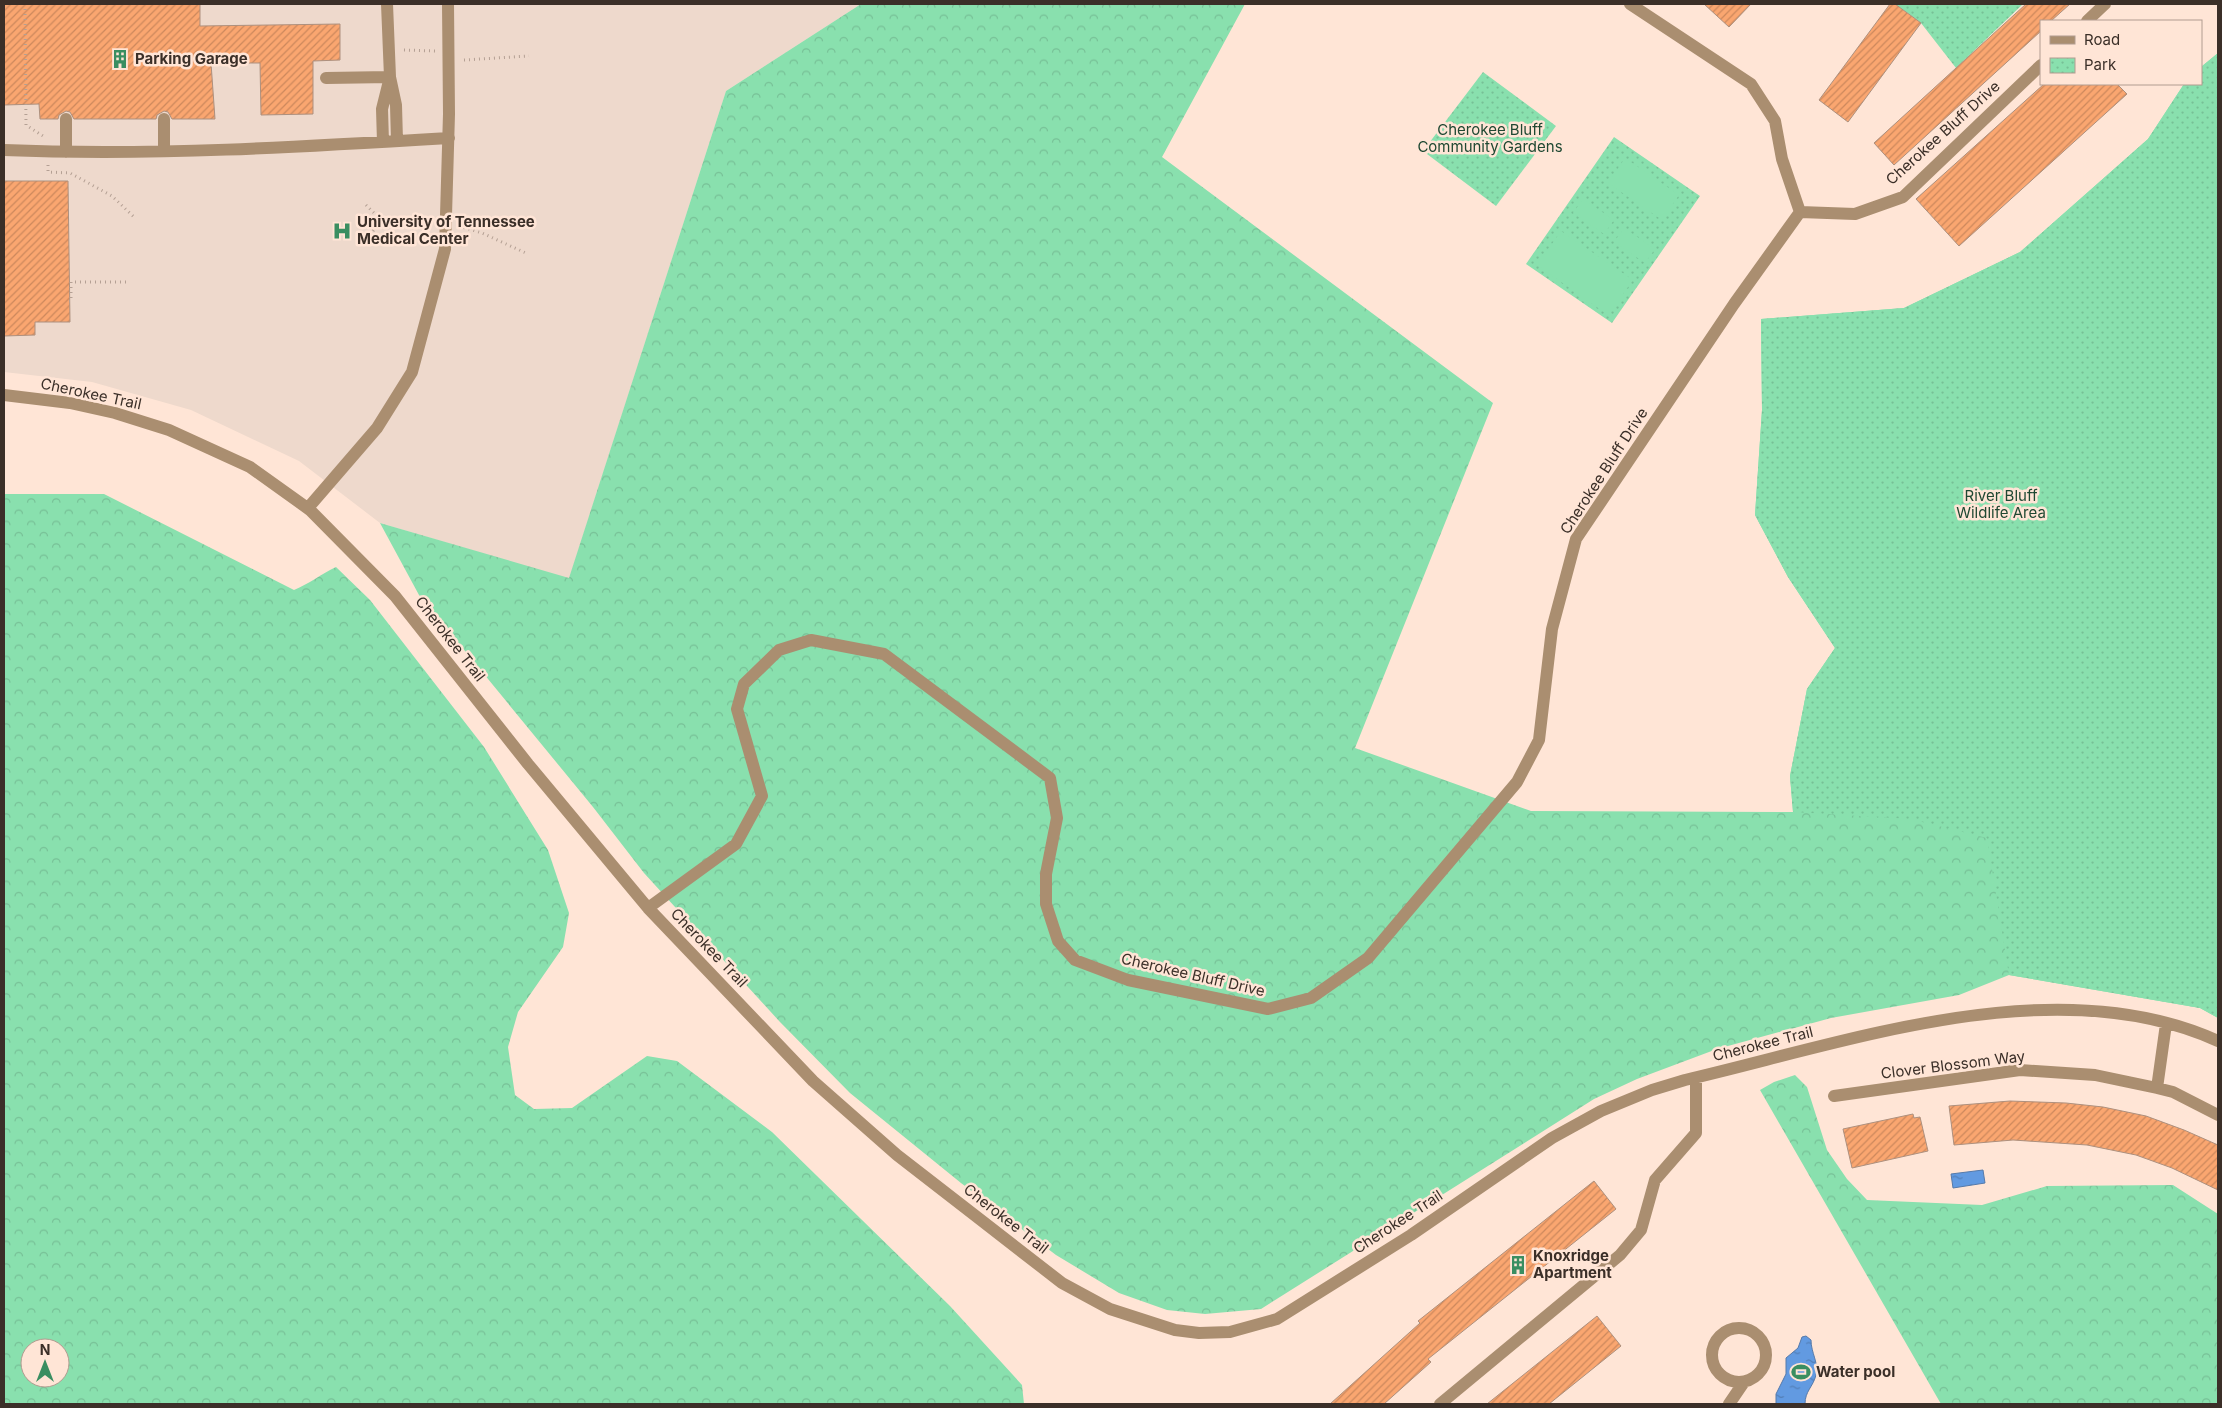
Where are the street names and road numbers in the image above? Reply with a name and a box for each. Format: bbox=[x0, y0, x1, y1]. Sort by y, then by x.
street label: Cherokee Bluff Drive bbox=[1882, 76, 2004, 189]
street label: Cherokee Trail bbox=[39, 374, 143, 413]
street label: Cherokee Bluff Drive bbox=[1556, 404, 1652, 537]
street label: Cherokee Trail bbox=[411, 592, 490, 685]
street label: Cherokee Trail bbox=[667, 904, 752, 991]
street label: Cherokee Bluff Drive bbox=[1119, 949, 1267, 1000]
street label: Cherokee Trail bbox=[1711, 1022, 1815, 1065]
street label: Clover Blossom Way bbox=[1880, 1046, 2027, 1083]
street label: Cherokee Trail bbox=[960, 1179, 1053, 1258]
street label: Cherokee Trail bbox=[1349, 1186, 1446, 1258]

